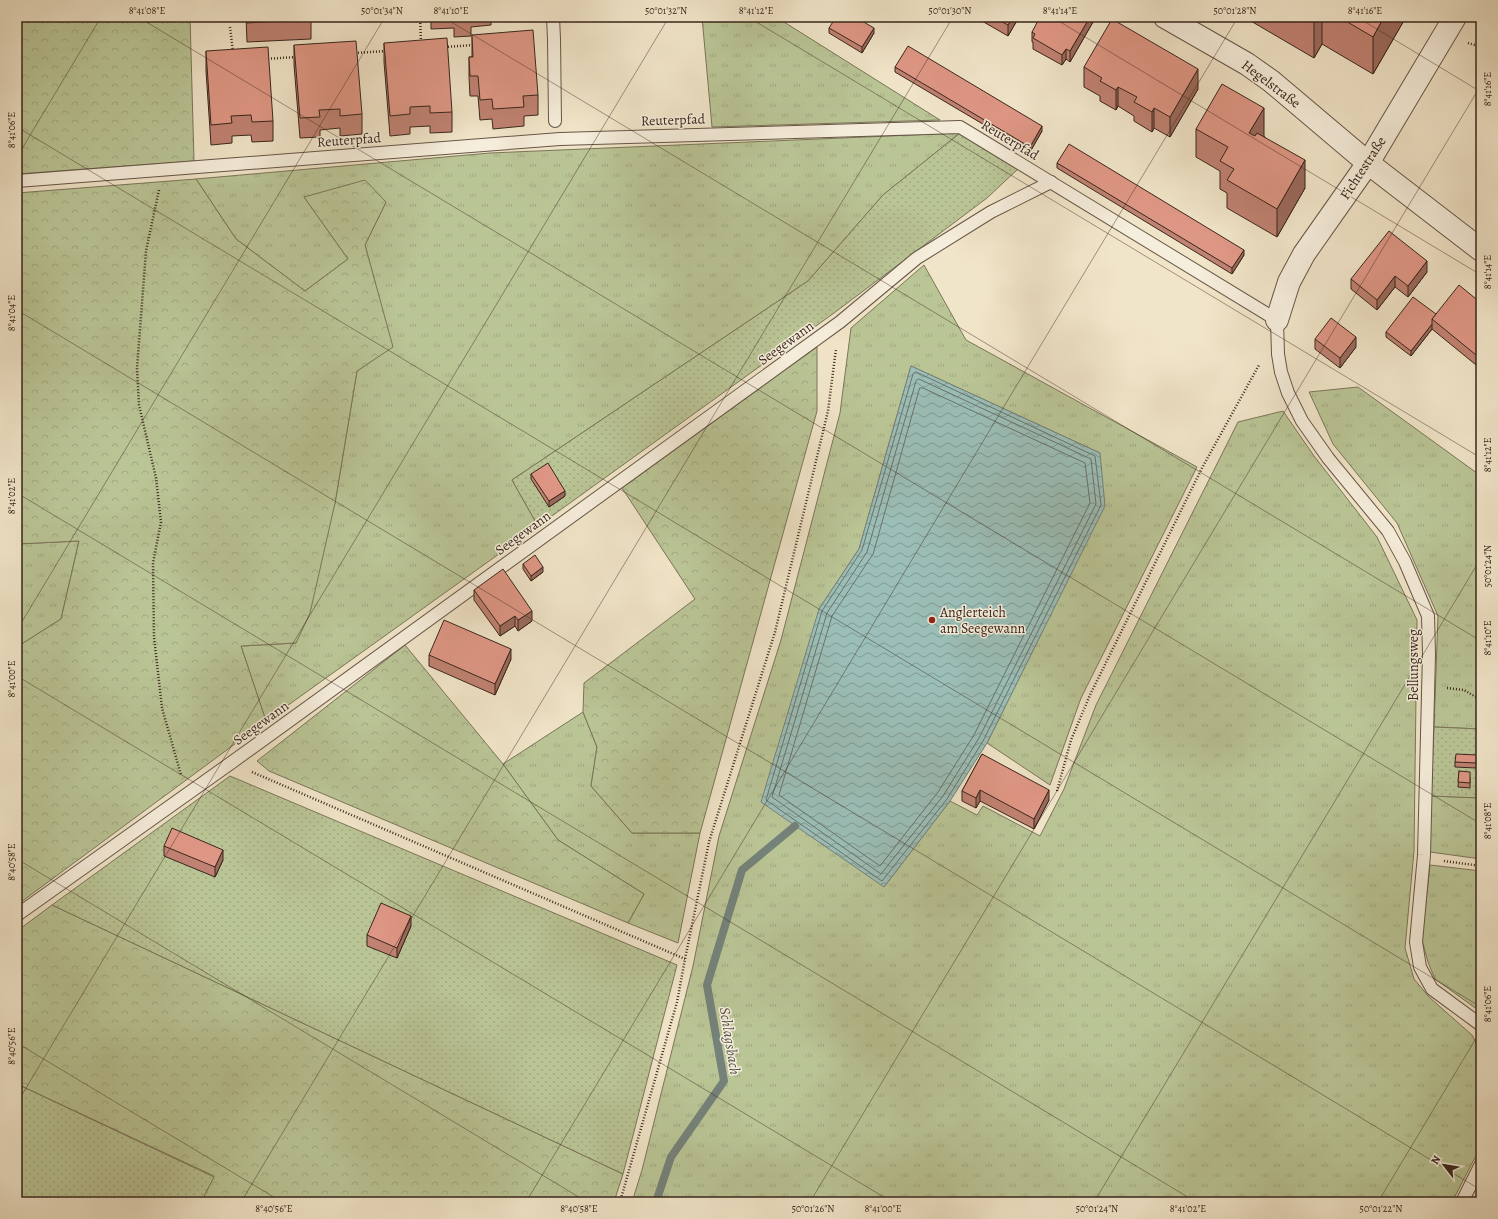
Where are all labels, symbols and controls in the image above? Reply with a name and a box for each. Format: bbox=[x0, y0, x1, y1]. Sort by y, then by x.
text: 8°41'08"E bbox=[129, 4, 165, 17]
text: 50°01'34"N bbox=[361, 4, 403, 17]
text: 8°41'10"E bbox=[433, 4, 469, 17]
text: 50°01'32"N bbox=[645, 4, 687, 17]
text: 8°41'12"E bbox=[739, 4, 773, 17]
text: 50°01'30"N bbox=[929, 4, 971, 17]
text: 8°41'14"E bbox=[1043, 4, 1077, 17]
text: 50°01'28"N bbox=[1214, 4, 1256, 17]
text: 8°41'16"E bbox=[1348, 4, 1382, 17]
street label: Hegelstraße bbox=[1237, 55, 1305, 113]
text: 8°41'16"E bbox=[1481, 72, 1494, 106]
street label: Reuterpfad bbox=[641, 109, 706, 131]
text: 8°41'06"E bbox=[5, 112, 18, 148]
street label: Reuterpfad bbox=[978, 115, 1043, 165]
street label: Reuterpfad bbox=[316, 128, 382, 152]
street label: Fichtestraße bbox=[1336, 133, 1390, 203]
text: 8°41'14"E bbox=[1481, 255, 1494, 289]
text: 8°41'04"E bbox=[5, 295, 18, 331]
street label: Seegewann bbox=[754, 316, 818, 370]
text: 8°41'12"E bbox=[1481, 438, 1494, 472]
text: 8°41'02"E bbox=[5, 478, 18, 514]
street label: Seegewann bbox=[491, 506, 555, 560]
text: 50°01'24"N bbox=[1481, 545, 1494, 587]
place label: Anglerteich am Seegewann bbox=[939, 603, 1026, 638]
marker: Anglerteich am Seegewann bbox=[927, 615, 937, 625]
text: 8°41'10"E bbox=[1481, 620, 1494, 656]
street label: Bellungsweg bbox=[1404, 629, 1423, 701]
text: 8°41'00"E bbox=[5, 660, 18, 698]
street label: Seegewann bbox=[229, 696, 293, 750]
text: 8°41'08"E bbox=[1481, 803, 1494, 839]
text: 8°40'58"E bbox=[5, 843, 18, 881]
text: 8°41'06"E bbox=[1481, 986, 1494, 1022]
water label: Schlagsbach bbox=[715, 1006, 745, 1076]
text: 8°40'56"E bbox=[5, 1027, 18, 1065]
north arrow bbox=[1424, 1145, 1464, 1185]
text: N bbox=[1427, 1153, 1444, 1167]
text: 8°40'56"E bbox=[255, 1202, 293, 1215]
text: 8°40'58"E bbox=[560, 1202, 598, 1215]
text: 50°01'26"N bbox=[792, 1202, 834, 1215]
text: 8°41'00"E bbox=[864, 1202, 902, 1215]
text: 50°01'24"N bbox=[1076, 1202, 1118, 1215]
text: 8°41'02"E bbox=[1170, 1202, 1206, 1215]
text: 50°01'22"N bbox=[1360, 1202, 1402, 1215]

